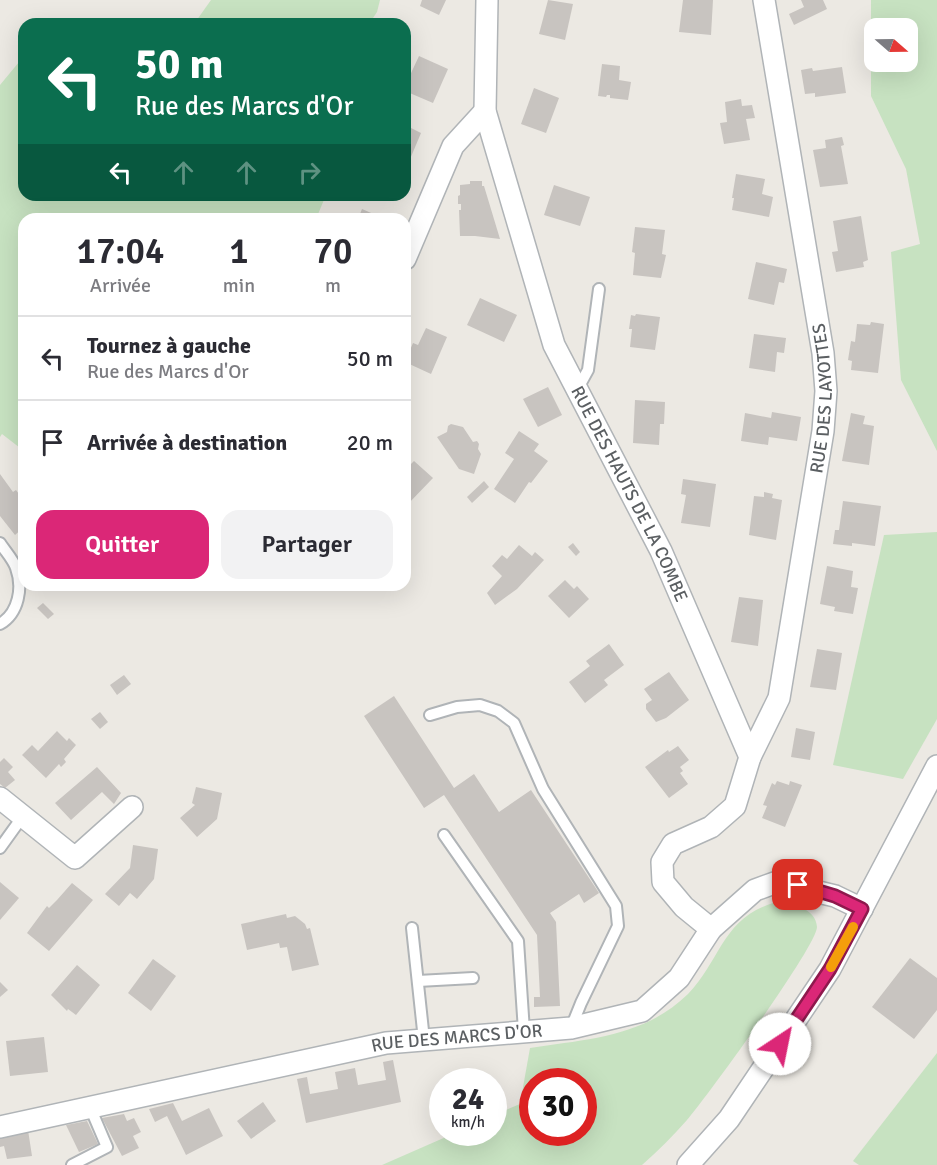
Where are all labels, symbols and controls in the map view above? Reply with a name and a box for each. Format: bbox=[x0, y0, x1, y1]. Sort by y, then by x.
north arrow bbox=[864, 18, 918, 72]
map controls bbox=[864, 18, 918, 72]
text: 50 m bbox=[135, 39, 224, 90]
icon: left bbox=[36, 42, 114, 120]
text: Rue des Marcs d'Or bbox=[135, 90, 353, 123]
icon: left bbox=[104, 156, 137, 189]
icon: ahead bbox=[167, 156, 200, 189]
icon: ahead bbox=[230, 156, 263, 189]
icon: right bbox=[293, 156, 326, 189]
text: 17:04 bbox=[76, 229, 164, 274]
text: 1 bbox=[229, 229, 249, 274]
text: 70 bbox=[314, 229, 353, 274]
text: Arrivée bbox=[90, 273, 151, 298]
text: min bbox=[223, 273, 255, 298]
text: m bbox=[325, 273, 341, 298]
street label: RUE DES LAYOTTES bbox=[805, 322, 837, 475]
text: Tournez à gauche bbox=[87, 332, 251, 359]
icon: left bbox=[36, 342, 69, 375]
text: 50 m bbox=[347, 345, 393, 372]
text: Rue des Marcs d'Or bbox=[87, 359, 249, 384]
street label: RUE DES HAUTS DE LA COMBE bbox=[566, 382, 693, 605]
icon: arrive bbox=[36, 426, 69, 459]
text: Arrivée à destination bbox=[87, 429, 287, 456]
text: 20 m bbox=[347, 429, 393, 456]
button: Quitter bbox=[36, 510, 209, 579]
button: Partager bbox=[221, 510, 393, 579]
pin bbox=[772, 859, 823, 910]
icon: arrive bbox=[781, 868, 814, 901]
position arrow bbox=[748, 1012, 812, 1076]
street label: RUE DES MARCS D'OR bbox=[369, 1019, 543, 1057]
speed limit sign: 30 bbox=[519, 1068, 597, 1146]
text: 24 bbox=[452, 1081, 484, 1118]
text: km/h bbox=[451, 1113, 485, 1131]

